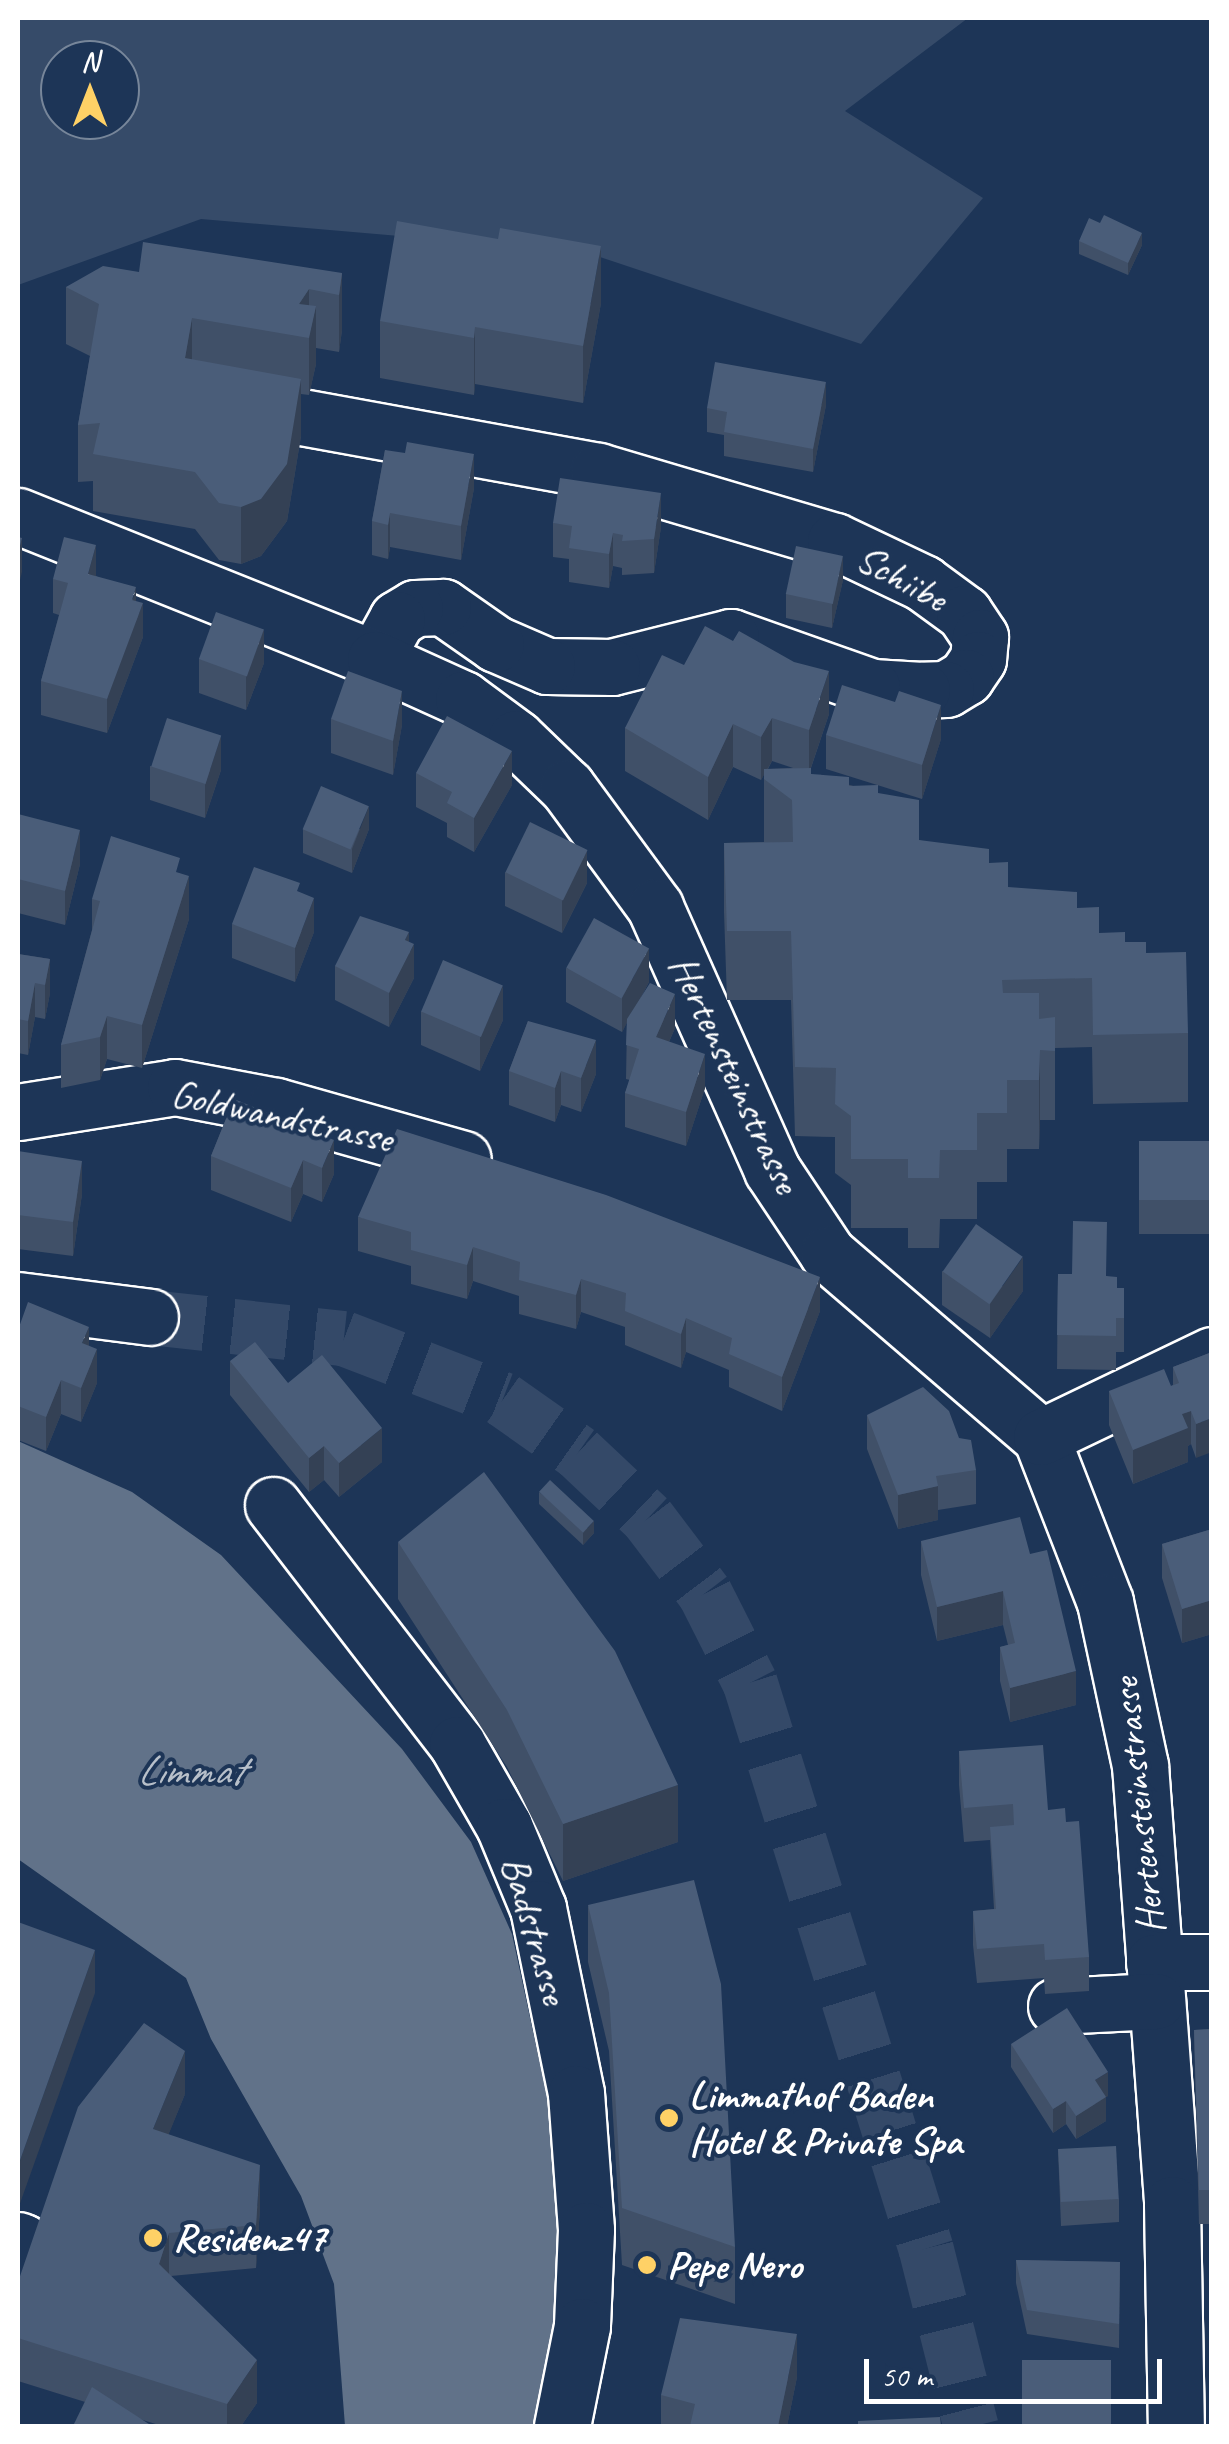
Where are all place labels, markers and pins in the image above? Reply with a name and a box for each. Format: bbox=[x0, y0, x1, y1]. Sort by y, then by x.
place label: Limmathof Baden Hotel & Private Spa bbox=[689, 2071, 962, 2165]
marker: Limmathof Baden Hotel & Private Spa bbox=[658, 2107, 680, 2129]
place label: Residenz47 bbox=[173, 2214, 326, 2262]
marker: Residenz47 bbox=[142, 2227, 164, 2249]
place label: Pepe Nero bbox=[667, 2241, 804, 2289]
marker: Pepe Nero bbox=[636, 2254, 658, 2276]

